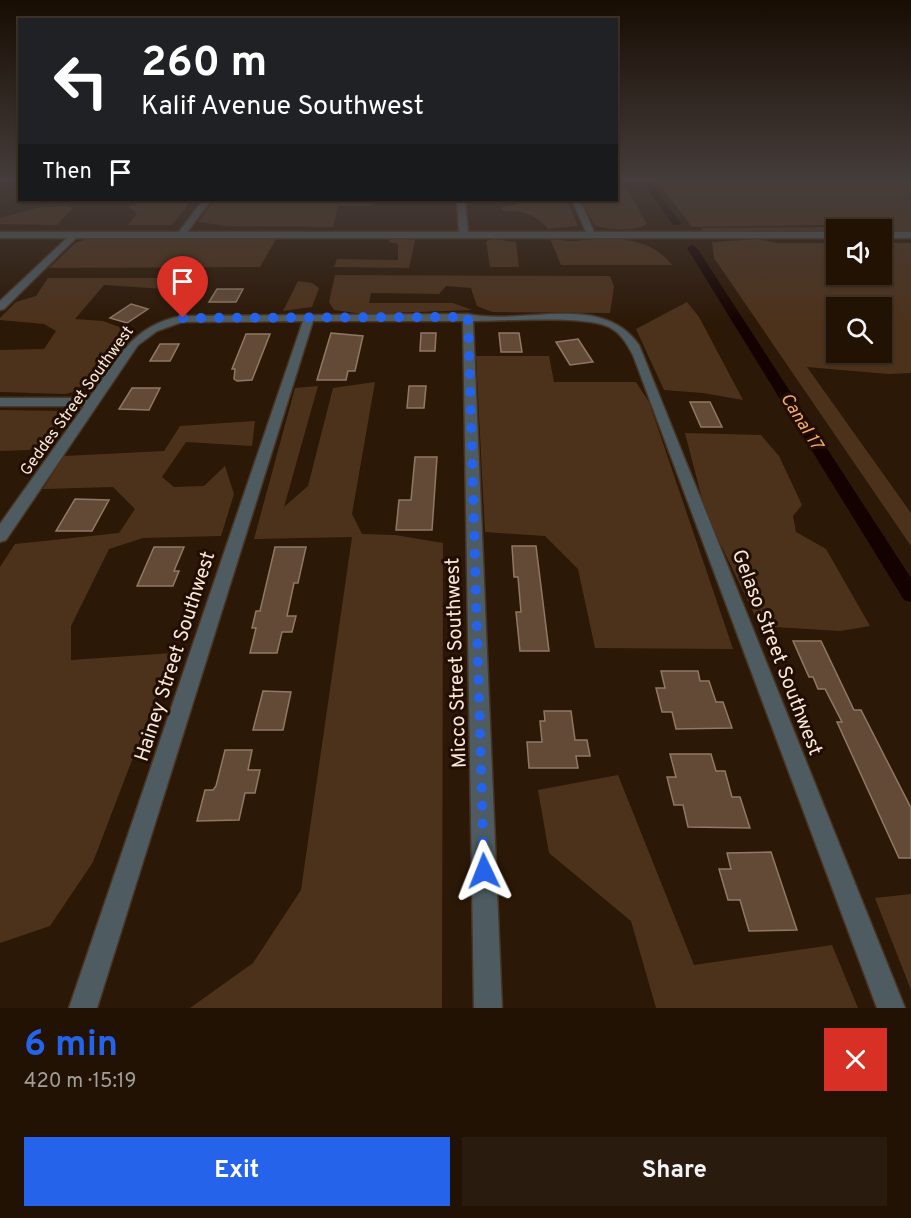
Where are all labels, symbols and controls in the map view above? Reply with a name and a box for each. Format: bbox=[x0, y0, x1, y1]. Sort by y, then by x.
text: 260 m bbox=[141, 38, 267, 91]
icon: left bbox=[42, 42, 120, 120]
text: Kalif Avenue Southwest bbox=[141, 90, 424, 124]
icon: arrive bbox=[104, 156, 137, 189]
text: Then bbox=[42, 159, 92, 186]
map controls bbox=[826, 219, 892, 363]
button: sound bbox=[826, 219, 892, 285]
pin bbox=[157, 256, 208, 318]
icon: arrive bbox=[166, 265, 199, 298]
button: search bbox=[826, 297, 892, 363]
street label: Geddes Street Southwest bbox=[17, 322, 139, 480]
water label: Canal 17 bbox=[774, 389, 828, 457]
street label: Gelaso Street Southwest bbox=[725, 546, 827, 759]
street label: Hainey Street Southwest bbox=[130, 548, 222, 765]
street label: Micco Street Southwest bbox=[440, 557, 474, 769]
position arrow bbox=[452, 839, 516, 903]
text: 6 min bbox=[24, 1023, 118, 1069]
button: close bbox=[824, 1028, 887, 1091]
text: 420 m · 15:19 bbox=[24, 1069, 136, 1095]
button: Exit bbox=[24, 1137, 450, 1206]
button: Share bbox=[462, 1137, 887, 1206]

